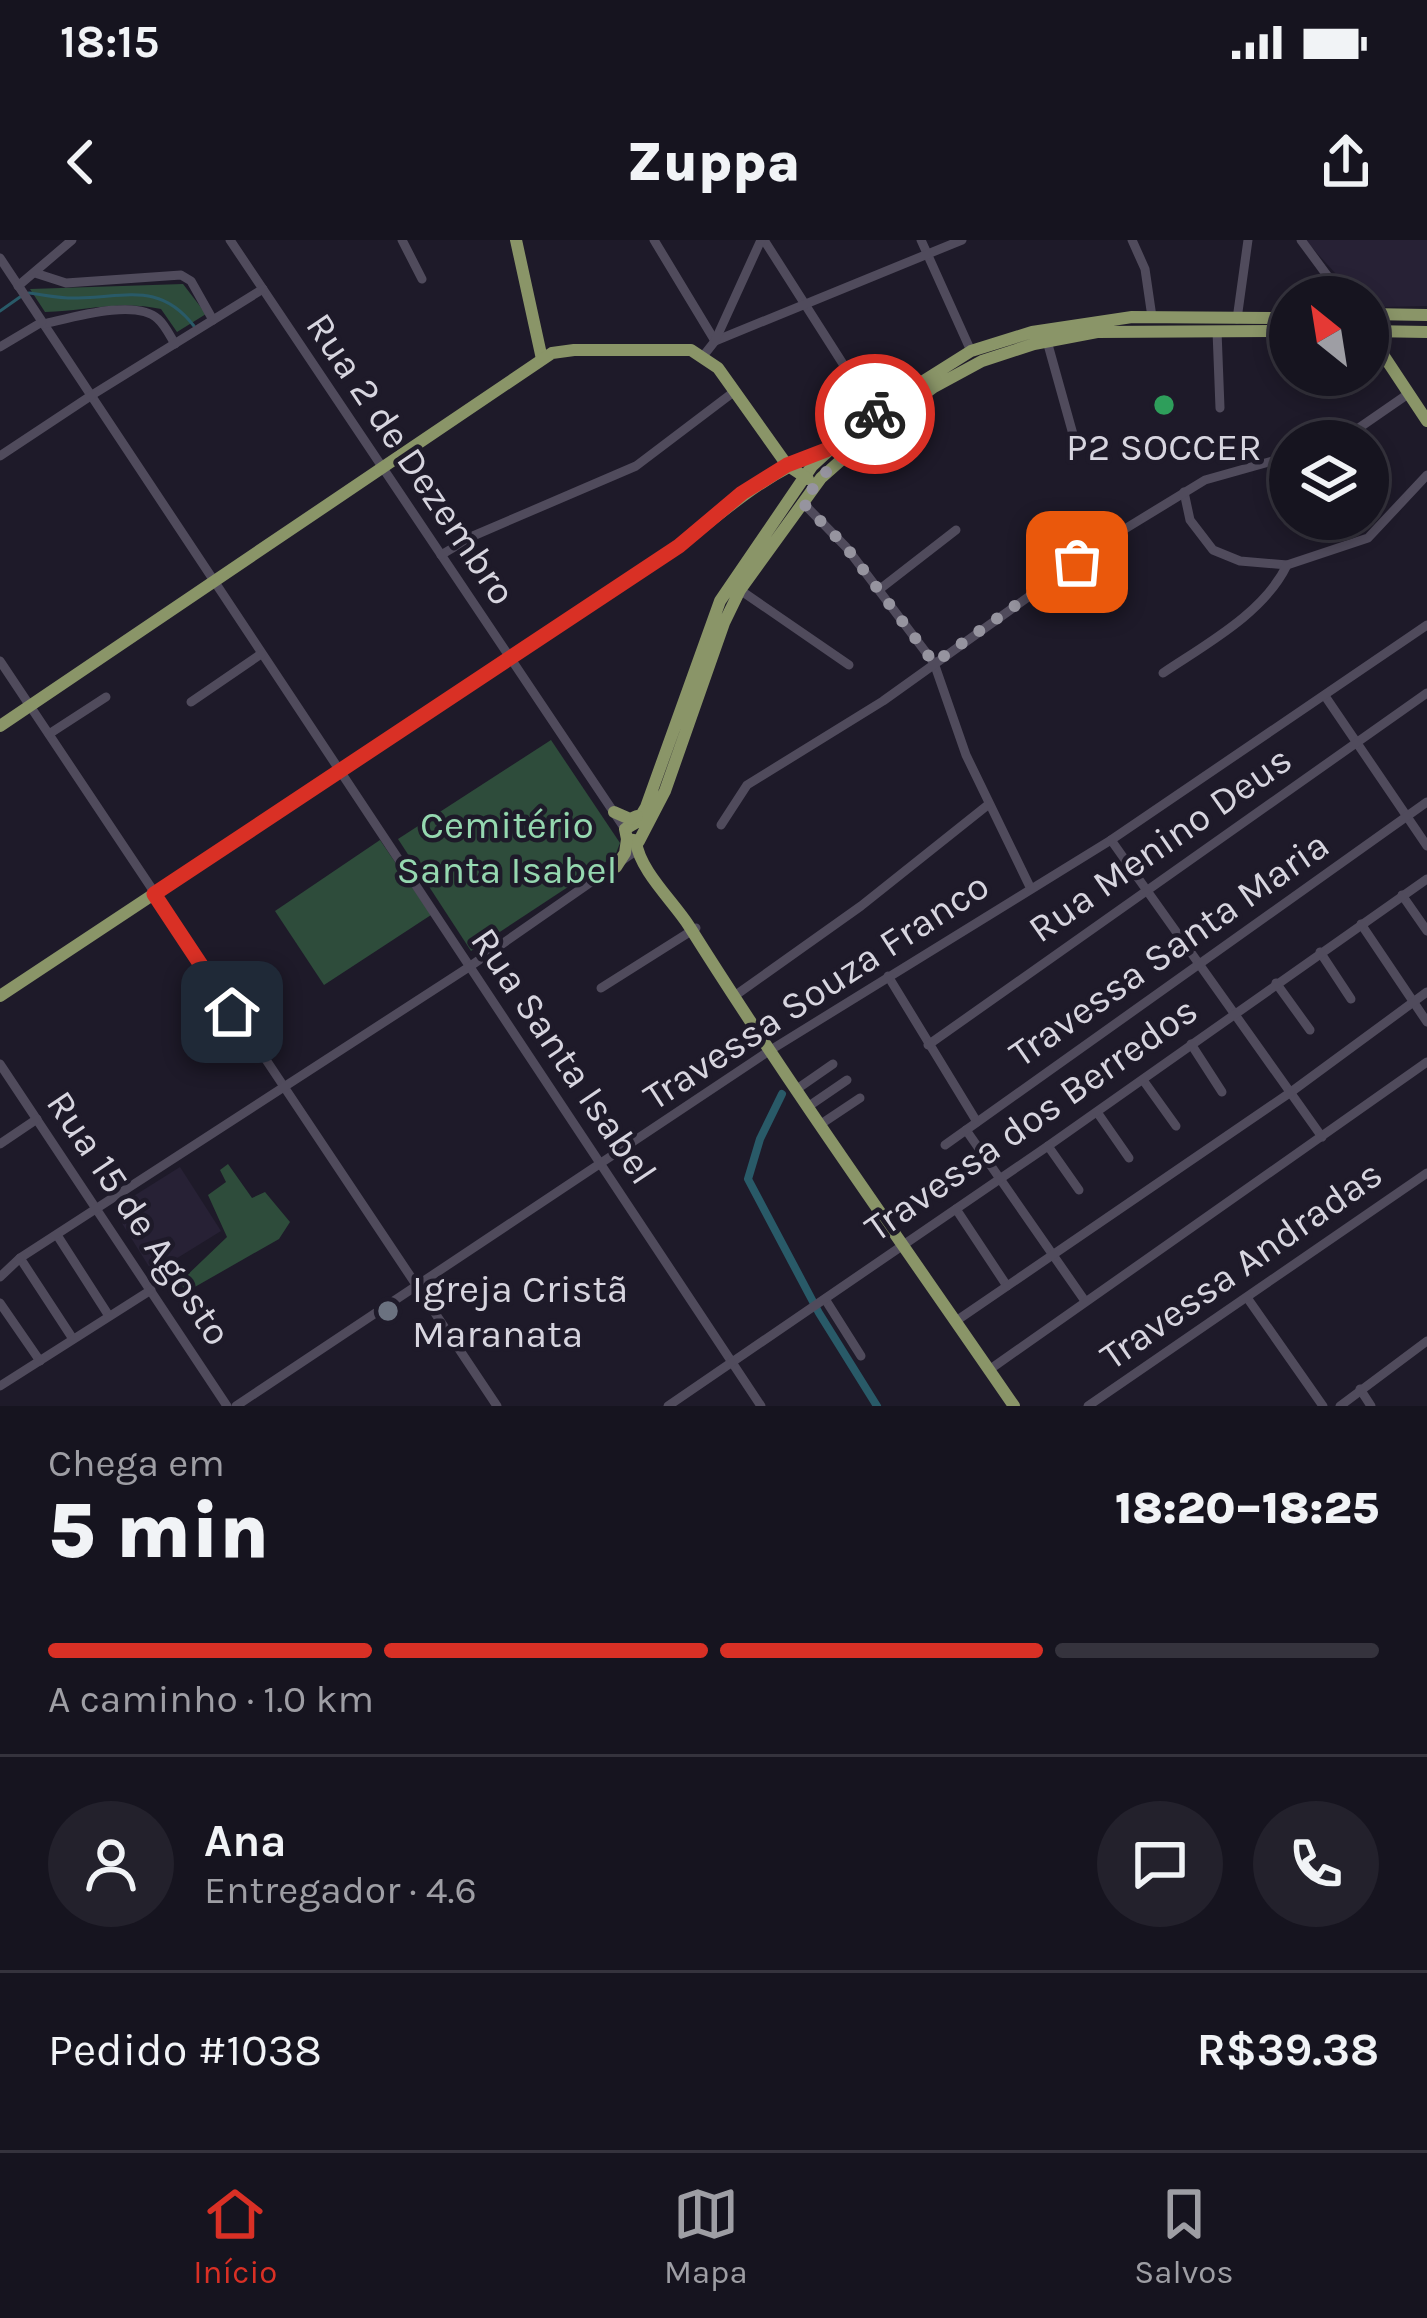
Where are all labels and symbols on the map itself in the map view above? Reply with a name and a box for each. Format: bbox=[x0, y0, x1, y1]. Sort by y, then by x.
north arrow bbox=[1269, 276, 1389, 396]
street label: Rua 2 de Dezembro bbox=[296, 304, 526, 614]
courier bbox=[815, 354, 935, 474]
marker: P2 SOCCER bbox=[1151, 392, 1177, 418]
place label: P2 SOCCER bbox=[1066, 424, 1262, 470]
pin bbox=[1026, 511, 1128, 613]
street label: Rua Menino Deus bbox=[1020, 736, 1300, 952]
park label: Cemitério Santa Isabel bbox=[397, 802, 617, 893]
street label: Travessa Santa Maria bbox=[1000, 821, 1338, 1077]
street label: Travessa Souza Franco bbox=[635, 862, 997, 1120]
street label: Rua Santa Isabel bbox=[461, 919, 667, 1193]
pin bbox=[181, 961, 283, 1063]
street label: Travessa dos Berredos bbox=[856, 987, 1206, 1251]
street label: Rua 15 de Agosto bbox=[37, 1082, 241, 1354]
street label: Travessa Andradas bbox=[1091, 1151, 1391, 1379]
place label: Igreja Cristã Maranata bbox=[412, 1266, 628, 1357]
marker: Igreja Cristã Maranata bbox=[375, 1298, 401, 1324]

